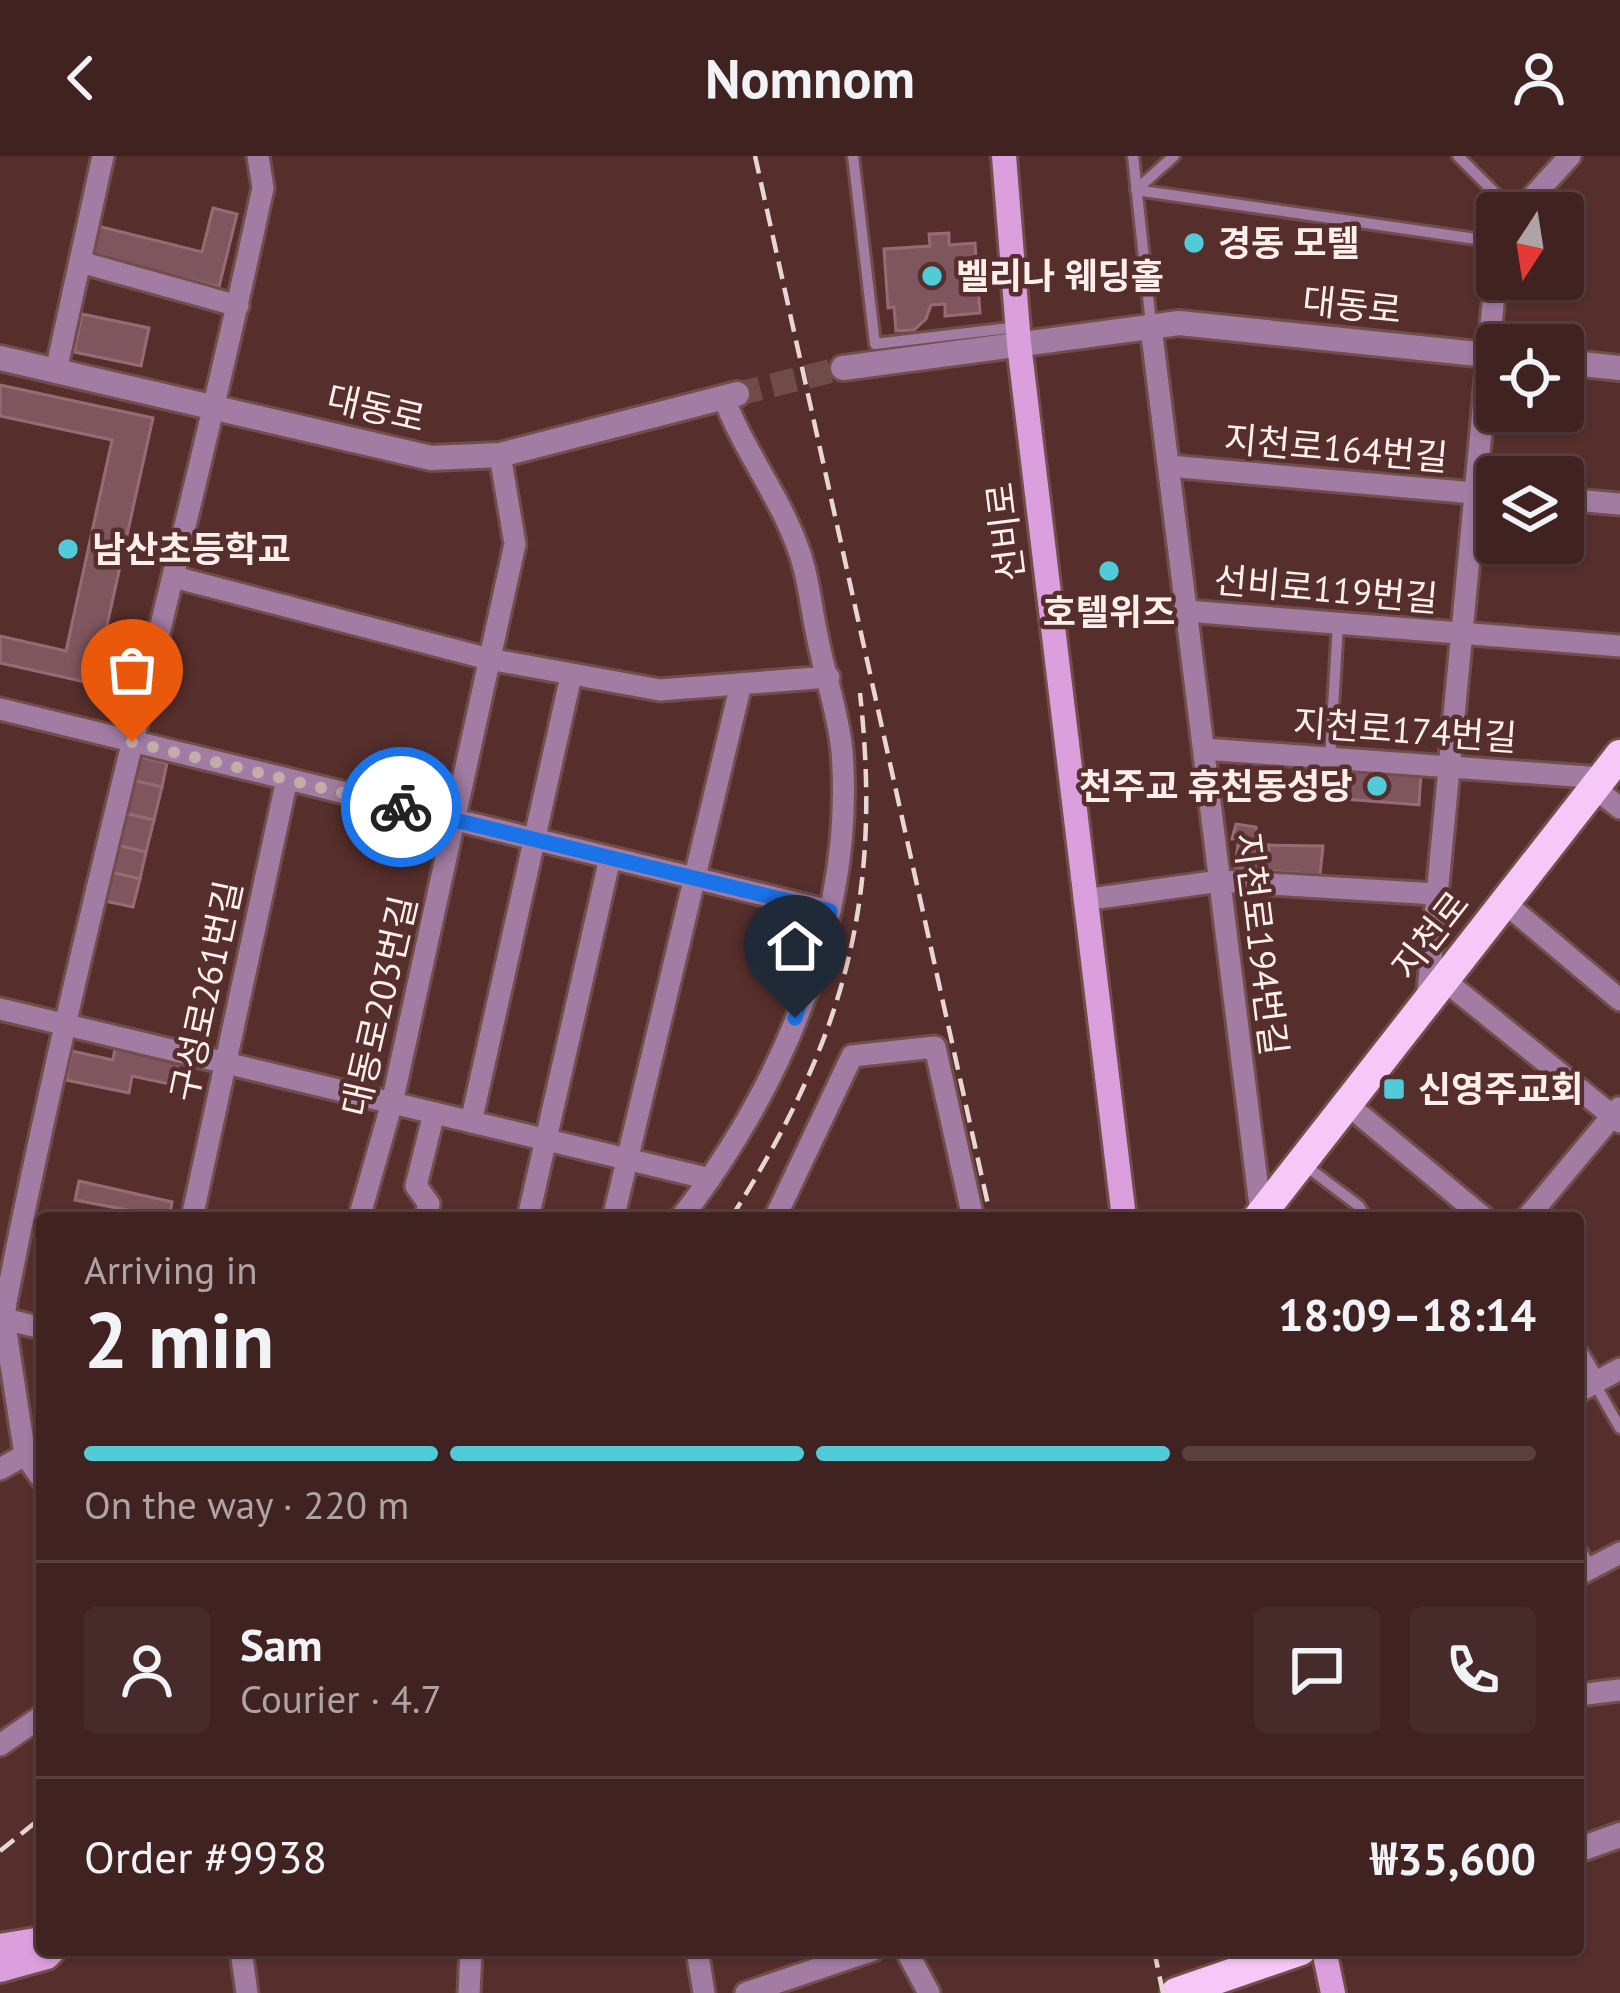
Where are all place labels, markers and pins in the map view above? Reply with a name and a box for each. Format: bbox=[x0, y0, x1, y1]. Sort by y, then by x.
place label: 경동 모텔 bbox=[1218, 219, 1360, 266]
marker: 경동 모텔 bbox=[1181, 230, 1207, 256]
place label: 벨리나 웨딩홀 bbox=[956, 252, 1164, 299]
marker: 벨리나 웨딩홀 bbox=[919, 263, 945, 289]
place label: 남산초등학교 bbox=[92, 525, 291, 572]
marker: 남산초등학교 bbox=[55, 536, 81, 562]
marker: 호텔위즈 bbox=[1096, 558, 1122, 584]
place label: 호텔위즈 bbox=[1043, 588, 1175, 635]
pin bbox=[81, 619, 183, 742]
place label: 천주교 휴천동성당 bbox=[1079, 762, 1353, 809]
marker: 천주교 휴천동성당 bbox=[1364, 773, 1390, 799]
pin bbox=[744, 895, 846, 1018]
place label: 신영주교회 bbox=[1418, 1065, 1584, 1112]
marker: 신영주교회 bbox=[1381, 1076, 1407, 1102]

